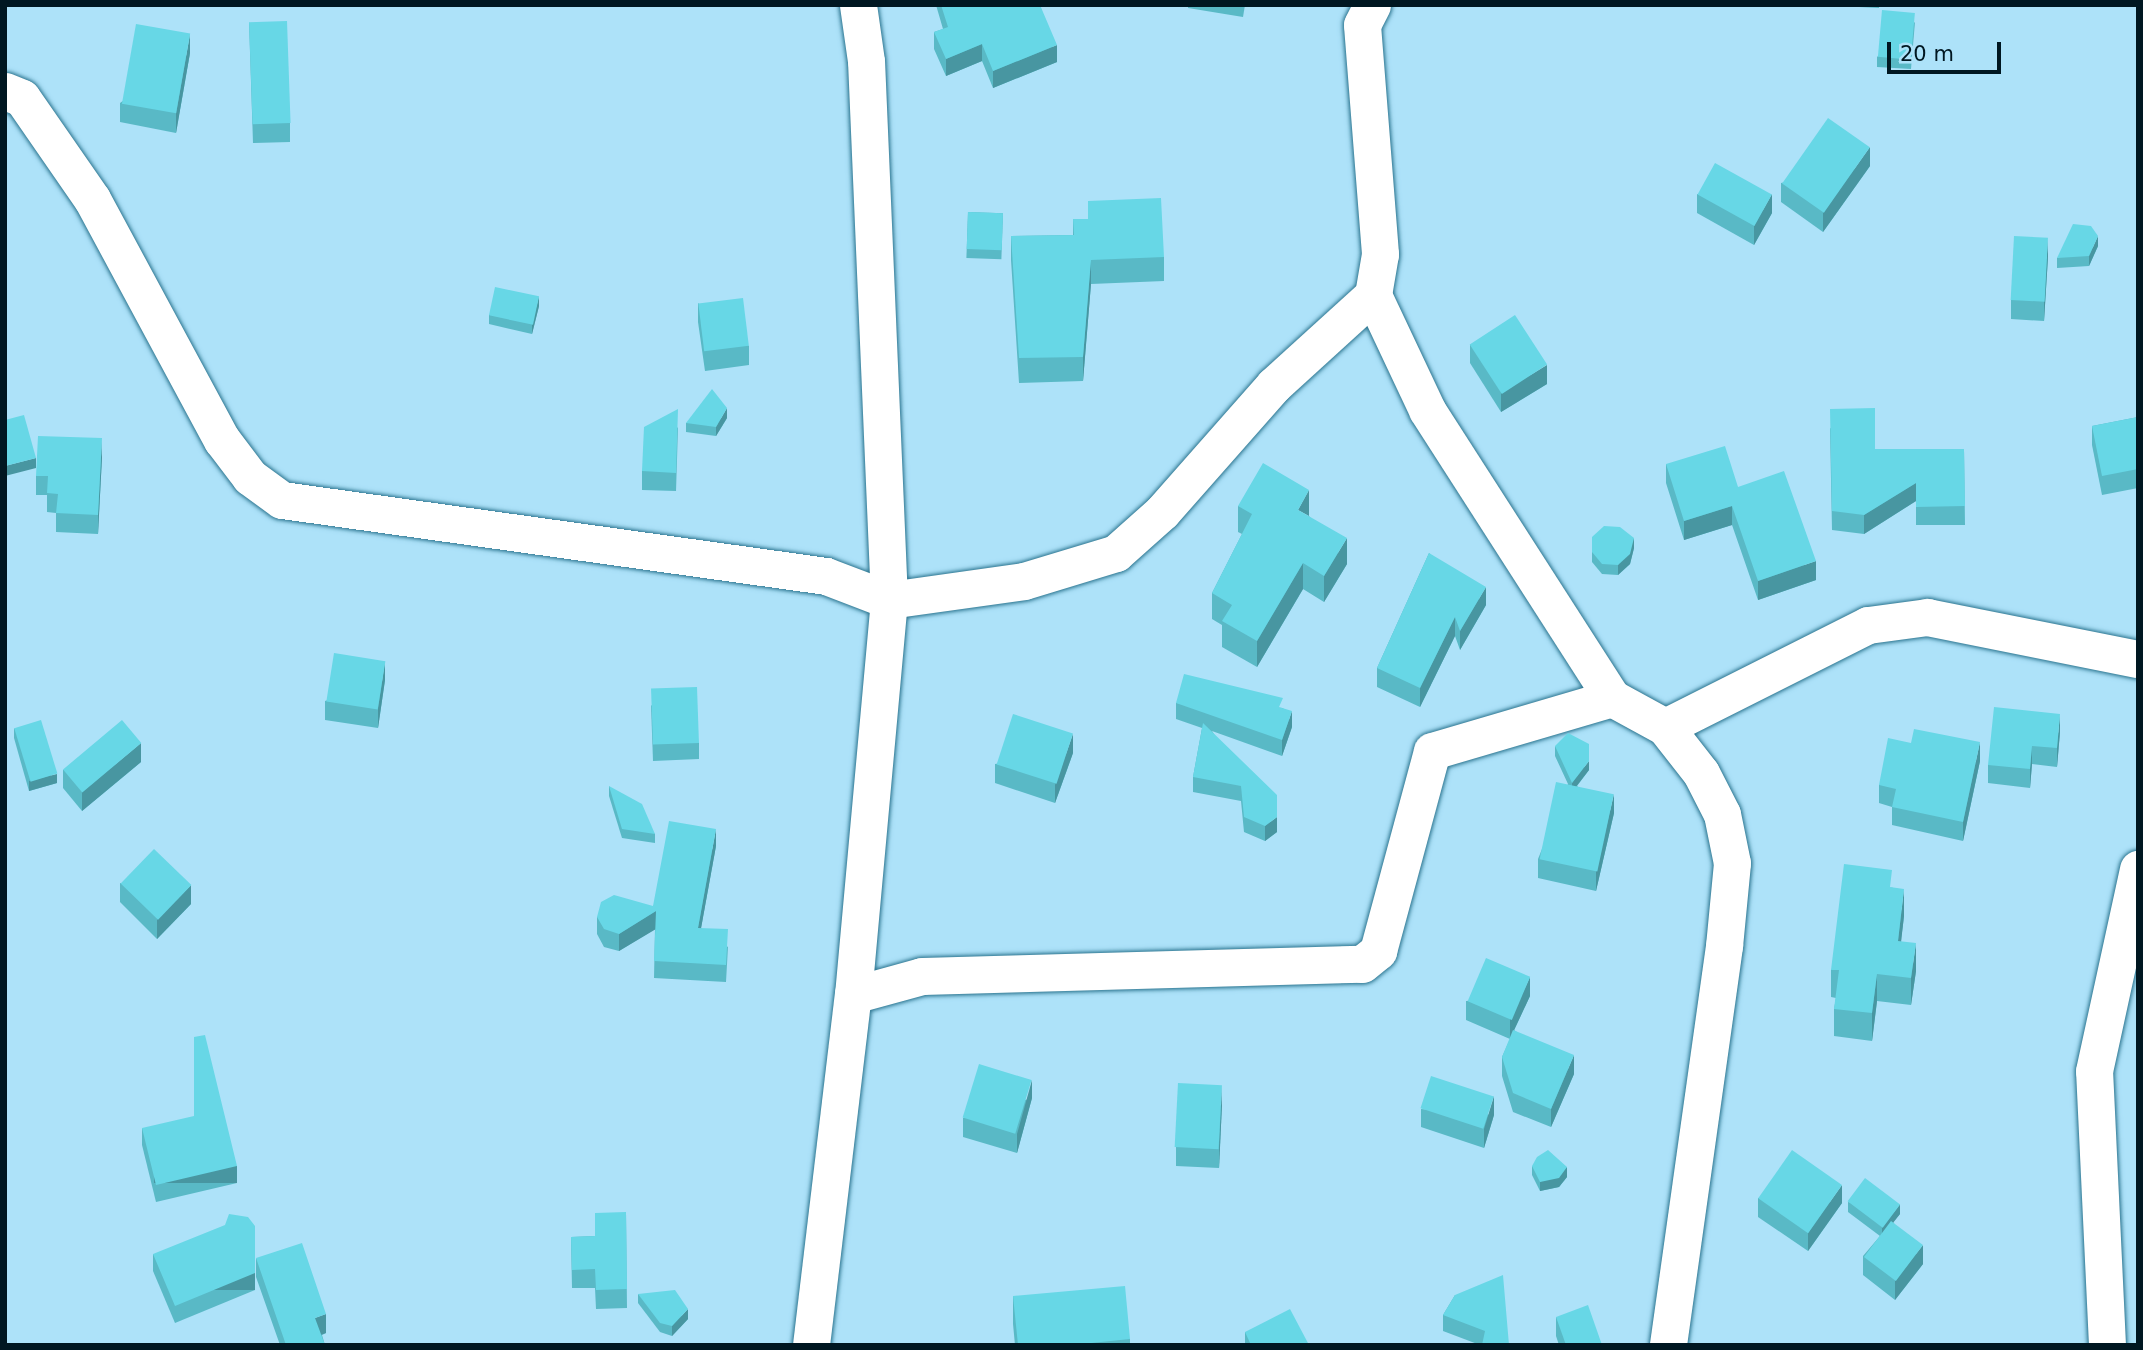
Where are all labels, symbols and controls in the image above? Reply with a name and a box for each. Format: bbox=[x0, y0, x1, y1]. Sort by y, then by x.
scale bar bbox=[1891, 28, 2005, 72]
text: 20 m bbox=[1900, 42, 1954, 66]

